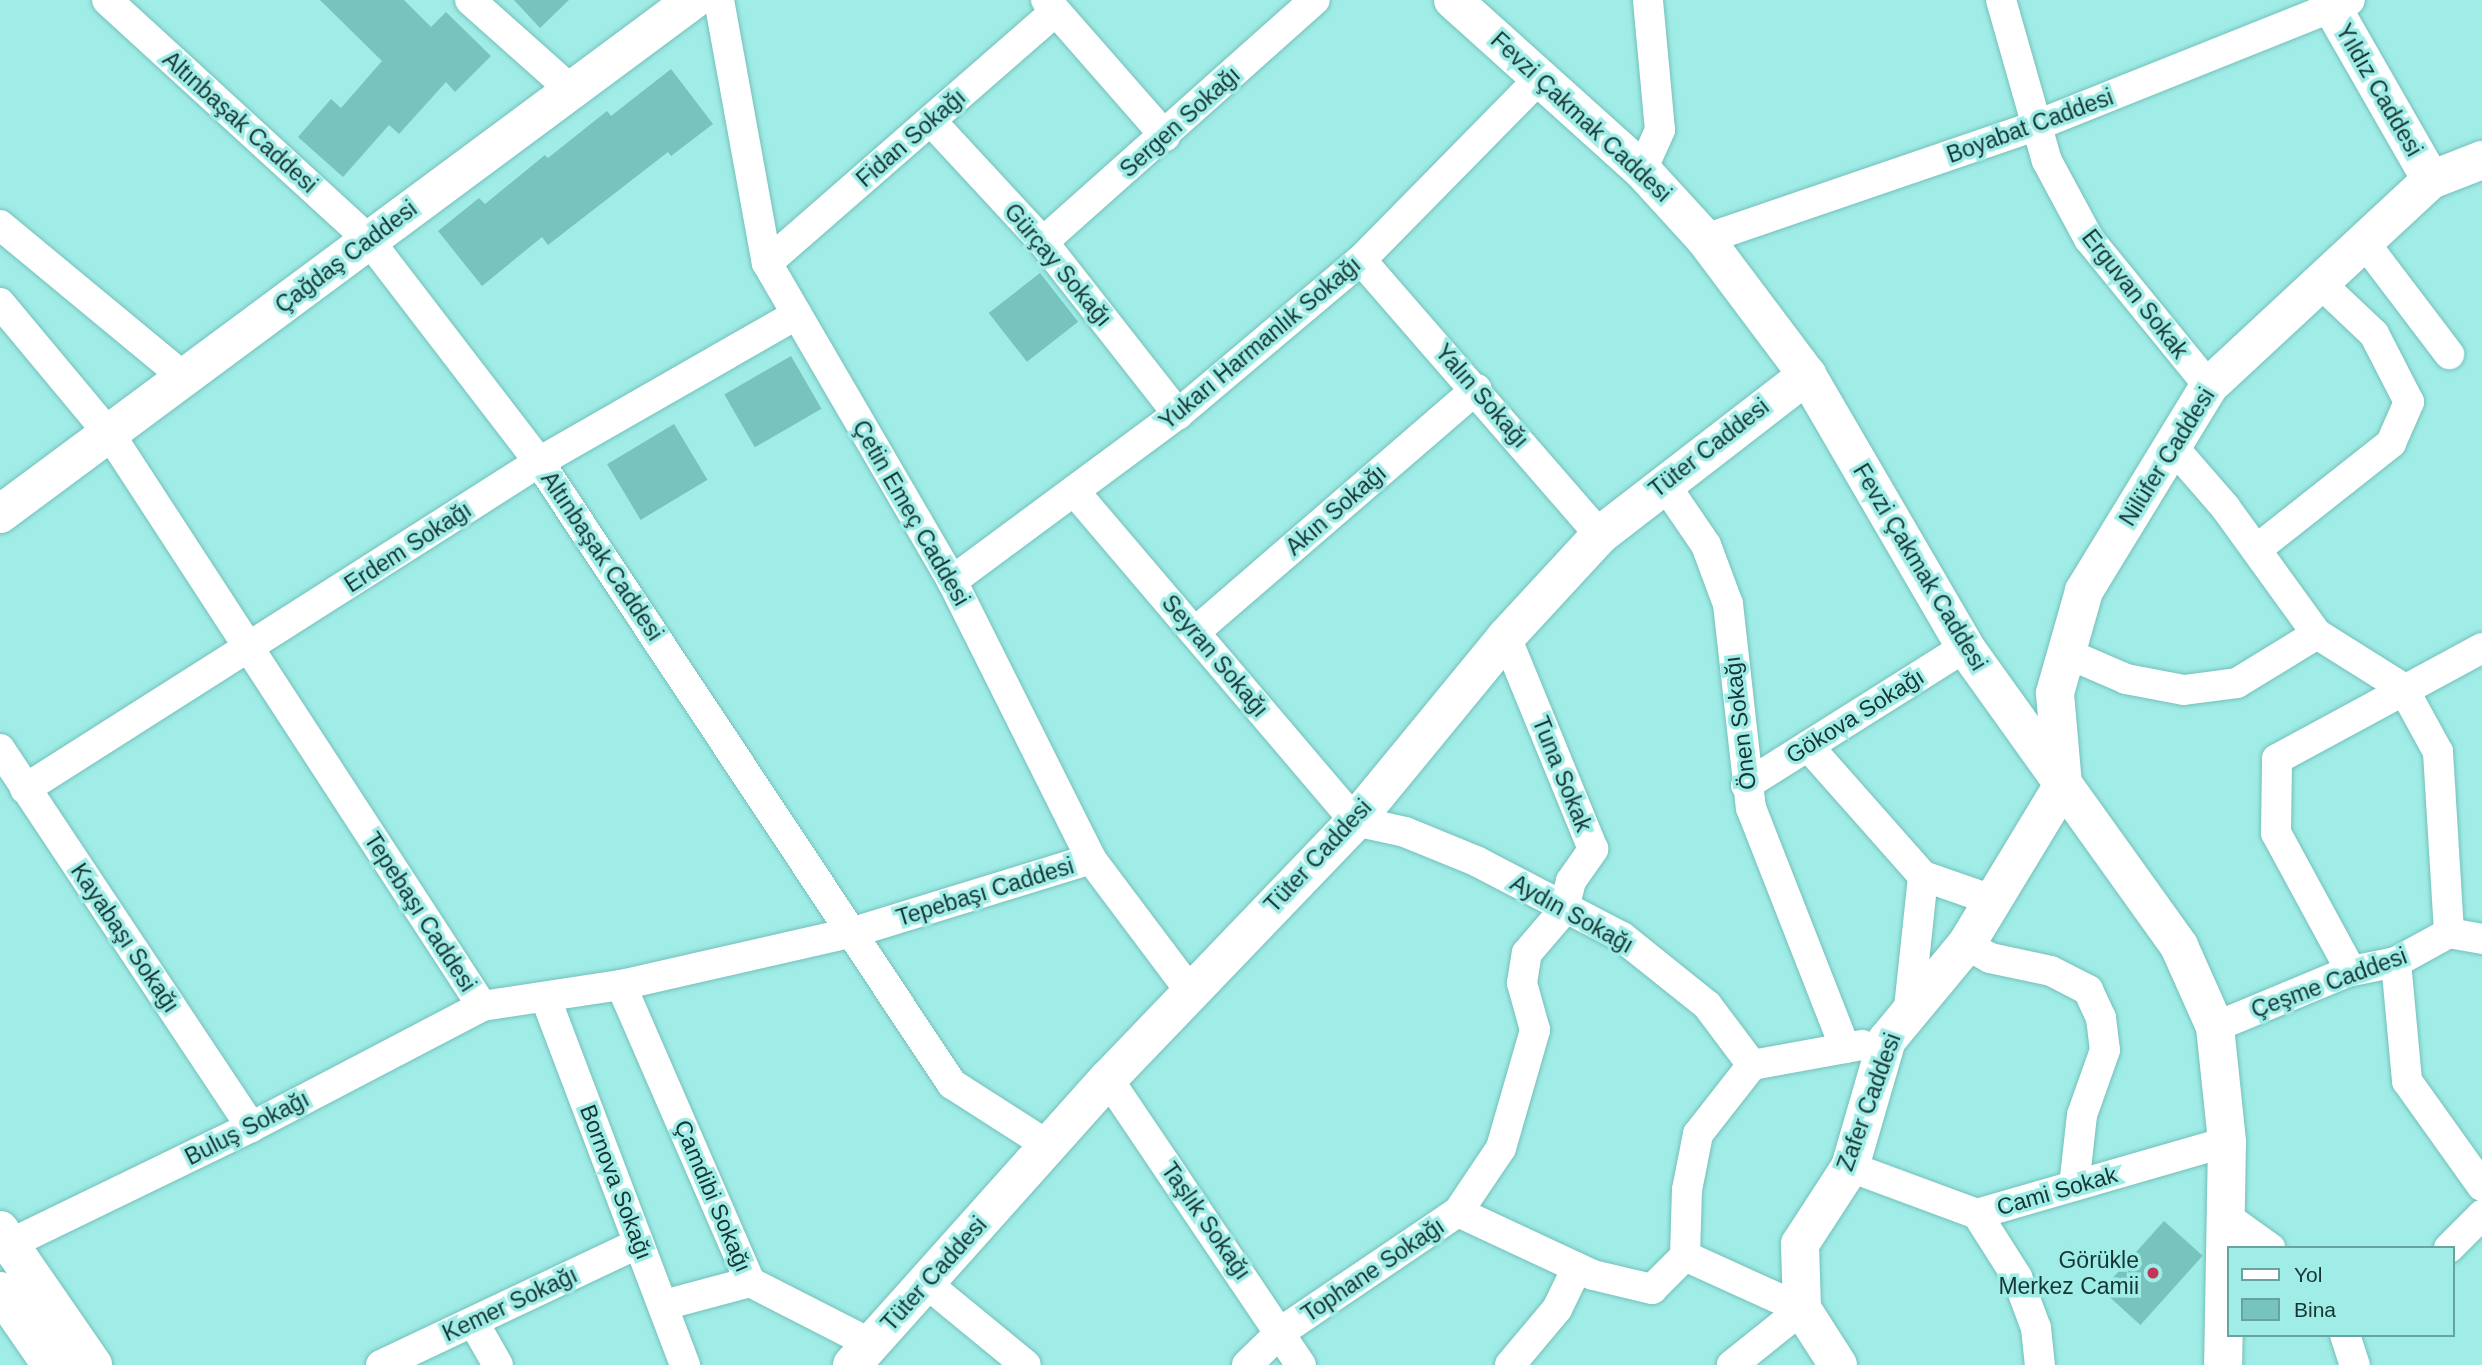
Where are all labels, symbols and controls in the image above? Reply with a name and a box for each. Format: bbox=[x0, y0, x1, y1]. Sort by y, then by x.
street label: Yıldız Caddesi bbox=[2330, 19, 2428, 161]
street label: Fevzi Çakmak Caddesi bbox=[1485, 26, 1677, 208]
street label: Altınbaşak Caddesi bbox=[157, 45, 323, 199]
street label: Sergen Sokağı bbox=[1114, 61, 1246, 183]
street label: Fidan Sokağı bbox=[851, 83, 971, 193]
street label: Boyabat Caddesi bbox=[1943, 83, 2117, 169]
street label: Çağdaş Caddesi bbox=[270, 195, 422, 319]
street label: Gürçay Sokağı bbox=[999, 198, 1117, 332]
street label: Erguvan Sokak bbox=[2076, 224, 2194, 364]
street label: Yukarı Harmanlık Sokağı bbox=[1154, 251, 1366, 435]
street label: Yalın Sokağı bbox=[1429, 338, 1535, 454]
street label: Nilüfer Caddesi bbox=[2114, 383, 2220, 531]
street label: Tüter Caddesi bbox=[1644, 393, 1774, 503]
street label: Çetin Emeç Caddesi bbox=[847, 415, 975, 611]
street label: Akın Sokağı bbox=[1280, 459, 1392, 561]
street label: Fevzi Çakmak Caddesi bbox=[1847, 459, 1993, 675]
street label: Altınbaşak Caddesi bbox=[535, 466, 669, 646]
street label: Erdem Sokağı bbox=[339, 496, 477, 598]
street label: Seyran Sokağı bbox=[1156, 589, 1274, 723]
street label: Önen Sokağı bbox=[1718, 655, 1762, 791]
street label: Gökova Sokağı bbox=[1781, 663, 1929, 769]
street label: Tuna Sokak bbox=[1526, 712, 1598, 836]
street label: Tüter Caddesi bbox=[1259, 794, 1377, 918]
street label: Tepebaşı Caddesi bbox=[358, 827, 482, 997]
street label: Tepebaşı Caddesi bbox=[893, 852, 1077, 932]
street label: Kayabaşı Sokağı bbox=[65, 858, 185, 1018]
street label: Aydın Sokağı bbox=[1506, 869, 1638, 959]
street label: Çeşme Caddesi bbox=[2247, 942, 2411, 1024]
street label: Zafer Caddesi bbox=[1831, 1029, 1907, 1175]
street label: Buluş Sokağı bbox=[180, 1085, 314, 1171]
street label: Bornova Sokağı bbox=[574, 1101, 658, 1263]
street label: Çamdibi Sokağı bbox=[669, 1116, 757, 1276]
street label: Taşlık Sokağı bbox=[1155, 1157, 1257, 1285]
street label: Cami Sokak bbox=[1994, 1161, 2120, 1221]
street label: Tüter Caddesi bbox=[875, 1211, 993, 1337]
street label: Tophane Sokağı bbox=[1296, 1212, 1450, 1328]
place label: Görükle Merkez Camii bbox=[1998, 1246, 2139, 1300]
legend bbox=[2226, 1246, 2454, 1337]
street label: Kemer Sokağı bbox=[438, 1261, 582, 1347]
text: Yol bbox=[2294, 1263, 2322, 1286]
marker: Görükle Merkez Camii bbox=[2145, 1265, 2161, 1281]
text: Bina bbox=[2294, 1298, 2336, 1321]

